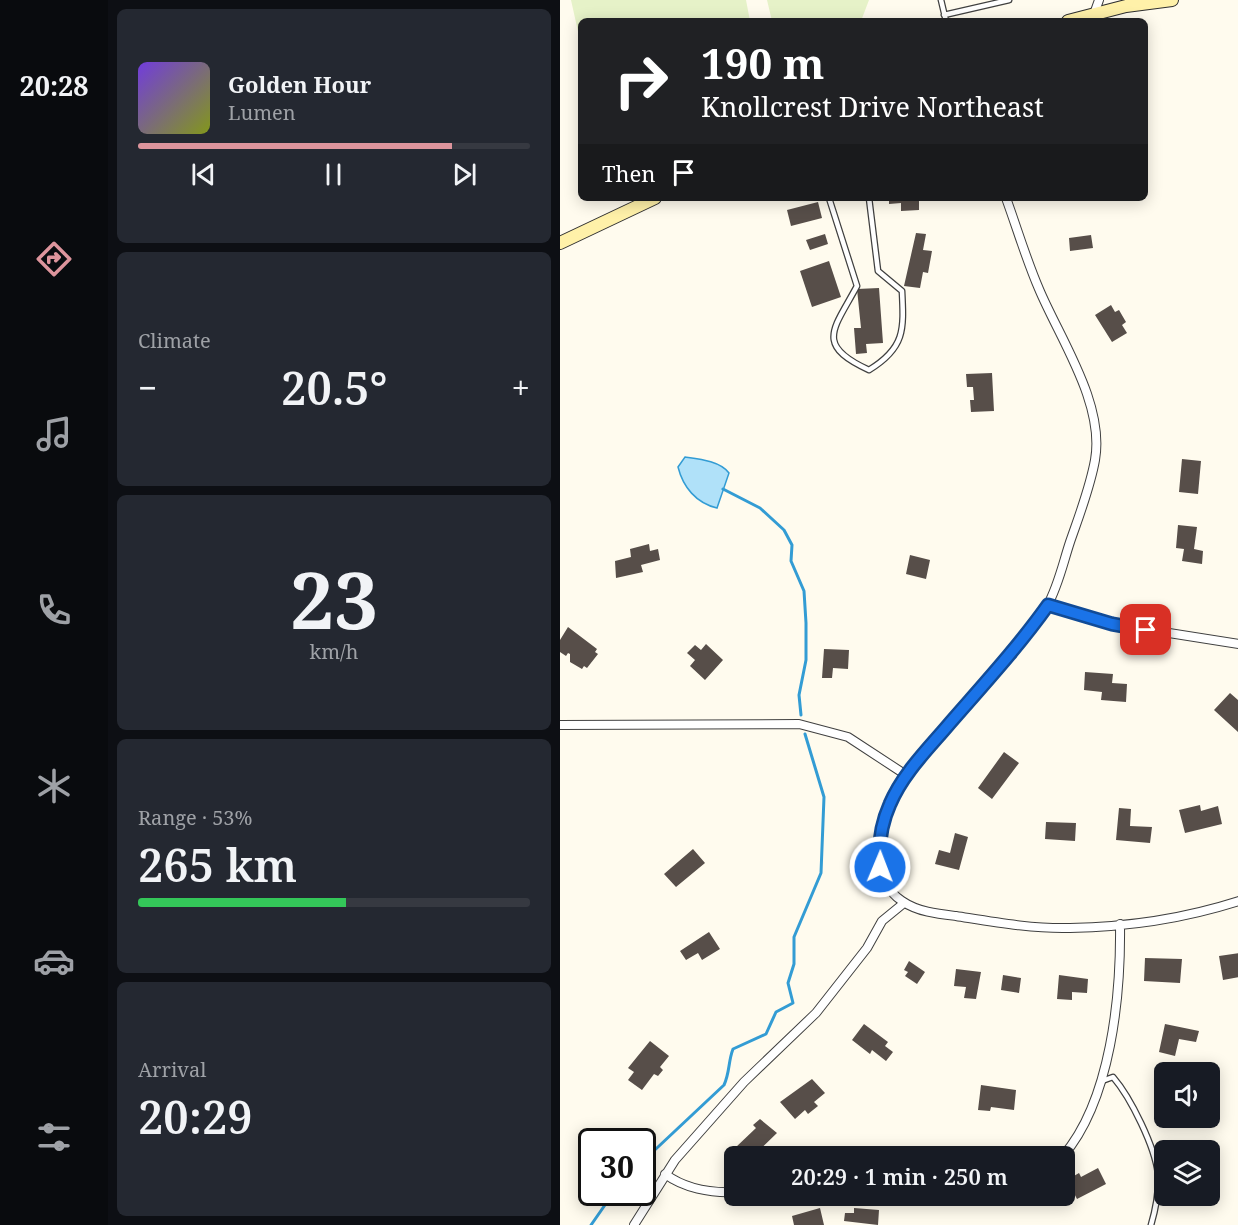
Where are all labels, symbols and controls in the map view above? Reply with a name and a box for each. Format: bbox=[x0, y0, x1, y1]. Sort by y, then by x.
text: 190 m bbox=[701, 34, 825, 91]
icon: right bbox=[602, 42, 680, 120]
text: 20:28 bbox=[19, 67, 89, 104]
text: Golden Hour bbox=[228, 69, 371, 99]
text: Knollcrest Drive Northeast bbox=[701, 88, 1044, 125]
text: Lumen bbox=[228, 99, 296, 126]
icon: arrive bbox=[667, 156, 700, 189]
icon: previous bbox=[187, 158, 220, 191]
icon: pause bbox=[317, 158, 350, 191]
icon: next bbox=[448, 158, 481, 191]
text: Then bbox=[602, 158, 655, 188]
icon: directions bbox=[33, 238, 75, 280]
text: Climate bbox=[138, 327, 211, 354]
text: 20.5° bbox=[281, 357, 388, 418]
text: − bbox=[138, 365, 157, 410]
text: + bbox=[512, 365, 530, 410]
icon: music bbox=[33, 413, 75, 455]
text: 23 bbox=[290, 546, 378, 652]
icon: phone bbox=[33, 589, 75, 631]
pin bbox=[1120, 604, 1171, 655]
icon: arrive bbox=[1129, 613, 1162, 646]
text: km/h bbox=[309, 638, 359, 665]
icon: climate bbox=[33, 765, 75, 807]
text: Range · 53% bbox=[138, 804, 252, 831]
text: 265 km bbox=[138, 834, 297, 895]
position arrow bbox=[848, 835, 912, 899]
icon: car bbox=[33, 940, 75, 982]
text: Arrival bbox=[138, 1056, 206, 1083]
map controls bbox=[1154, 1062, 1220, 1206]
button: sound bbox=[1154, 1062, 1220, 1128]
text: 20:29 bbox=[138, 1086, 253, 1147]
icon: filters bbox=[33, 1116, 75, 1158]
speed limit sign: 30 bbox=[578, 1128, 656, 1206]
button: layers bbox=[1154, 1140, 1220, 1206]
text: 20:29 · 1 min · 250 m bbox=[791, 1161, 1008, 1191]

